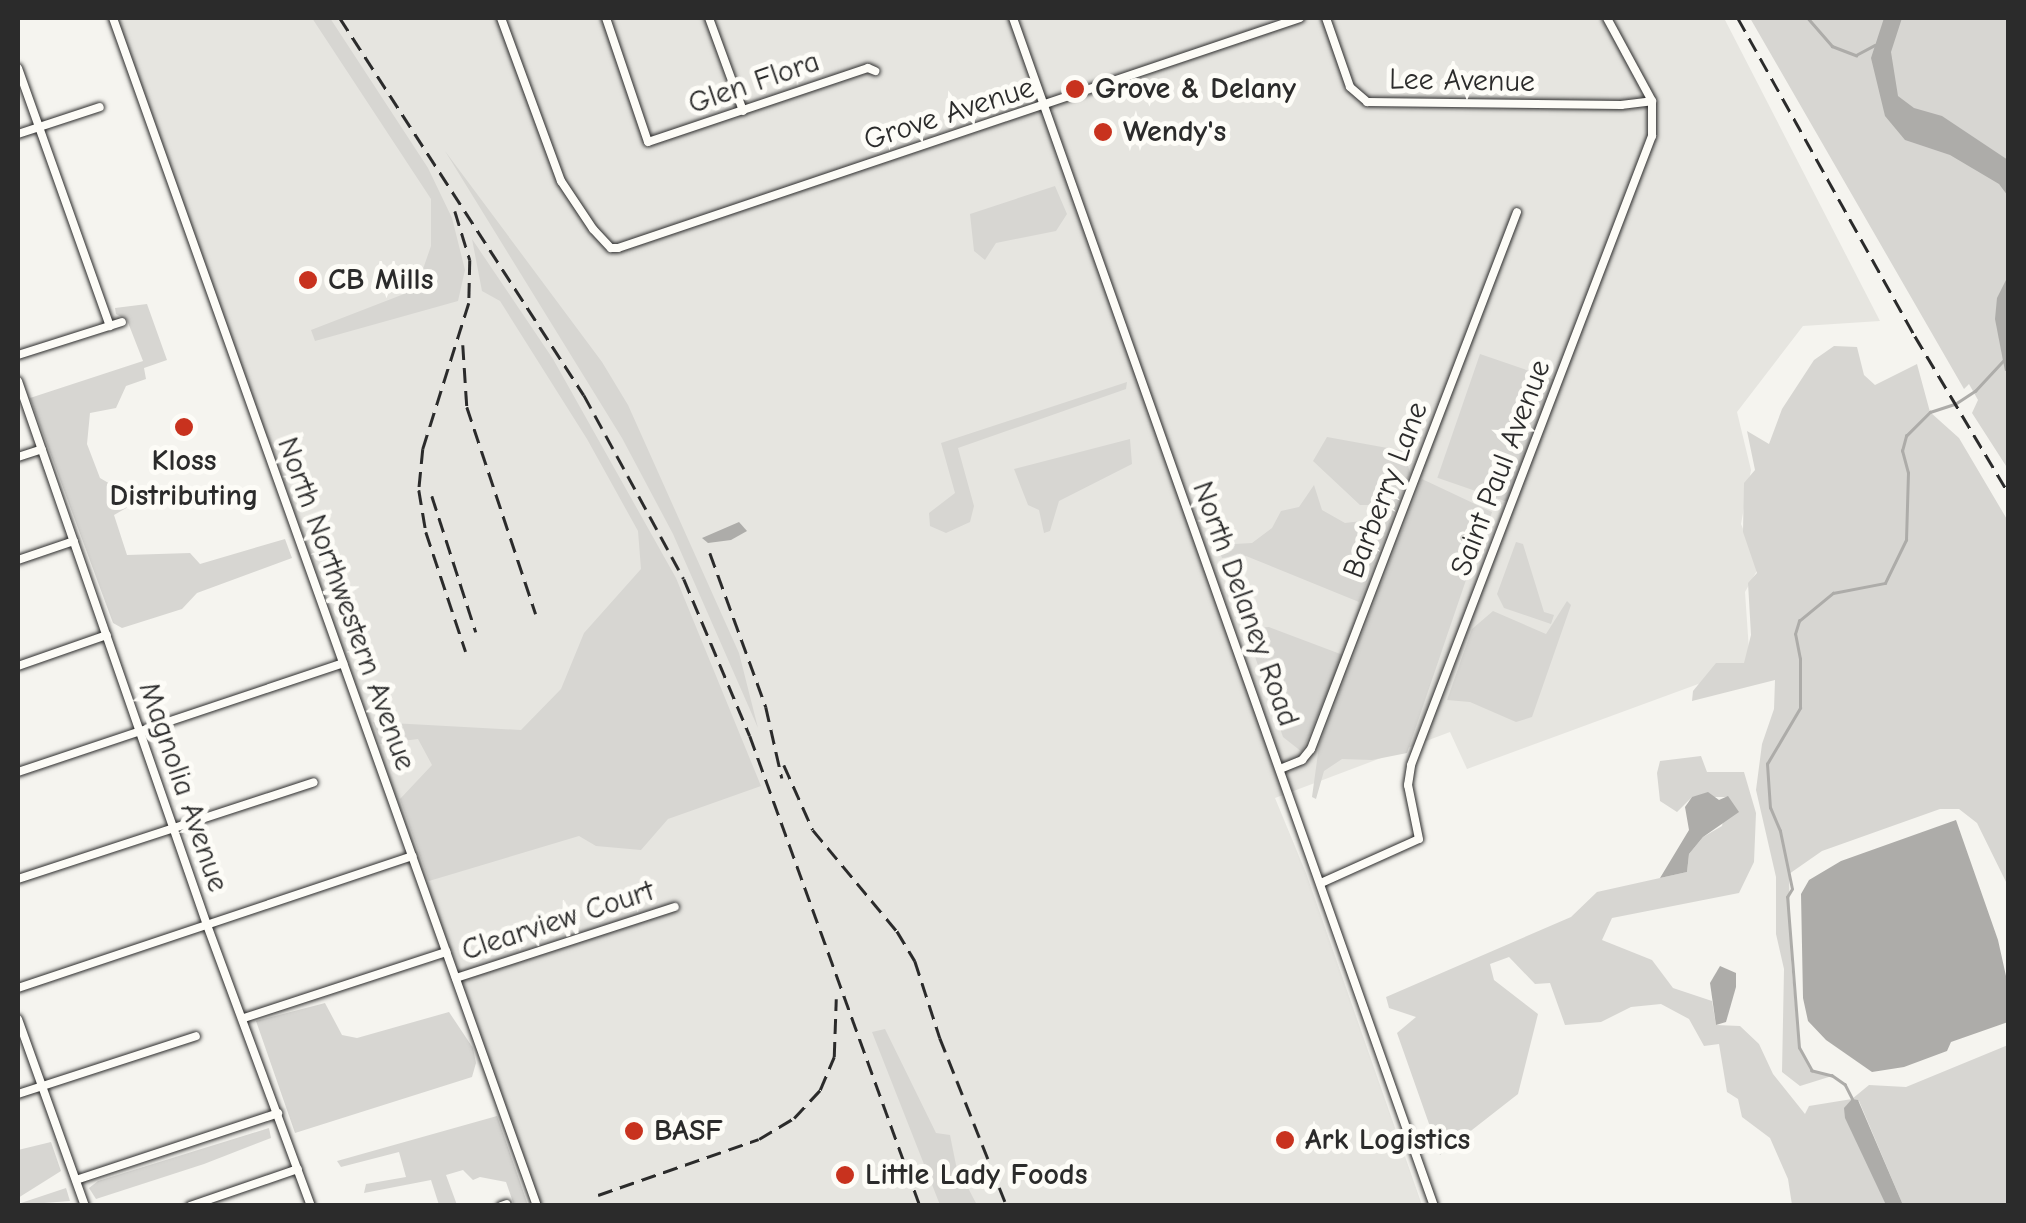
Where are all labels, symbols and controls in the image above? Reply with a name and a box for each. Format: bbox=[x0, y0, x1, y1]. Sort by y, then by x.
street label: Glen Flora bbox=[684, 44, 824, 122]
street label: Lee Avenue bbox=[1389, 62, 1535, 100]
street label: Grove Avenue bbox=[859, 70, 1039, 158]
place label: Grove & Delany bbox=[1095, 71, 1296, 107]
marker: Grove & Delany bbox=[1064, 78, 1086, 100]
place label: Wendy's bbox=[1123, 114, 1226, 150]
marker: Wendy's bbox=[1092, 121, 1114, 143]
place label: CB Mills bbox=[328, 262, 433, 298]
marker: CB Mills bbox=[297, 269, 319, 291]
street label: Saint Paul Avenue bbox=[1443, 355, 1559, 581]
street label: Barberry Lane bbox=[1336, 397, 1436, 583]
marker: Kloss Distributing bbox=[173, 416, 195, 438]
street label: North Northwestern Avenue bbox=[269, 433, 423, 775]
place label: Kloss Distributing bbox=[109, 443, 259, 514]
street label: North Delaney Road bbox=[1184, 477, 1306, 731]
street label: Magnolia Avenue bbox=[130, 678, 236, 896]
street label: Clearview Court bbox=[457, 873, 659, 969]
place label: BASF bbox=[654, 1113, 723, 1149]
marker: BASF bbox=[623, 1120, 645, 1142]
place label: Ark Logistics bbox=[1305, 1122, 1470, 1158]
marker: Ark Logistics bbox=[1274, 1129, 1296, 1151]
place label: Little Lady Foods bbox=[865, 1157, 1087, 1193]
marker: Little Lady Foods bbox=[834, 1164, 856, 1186]

